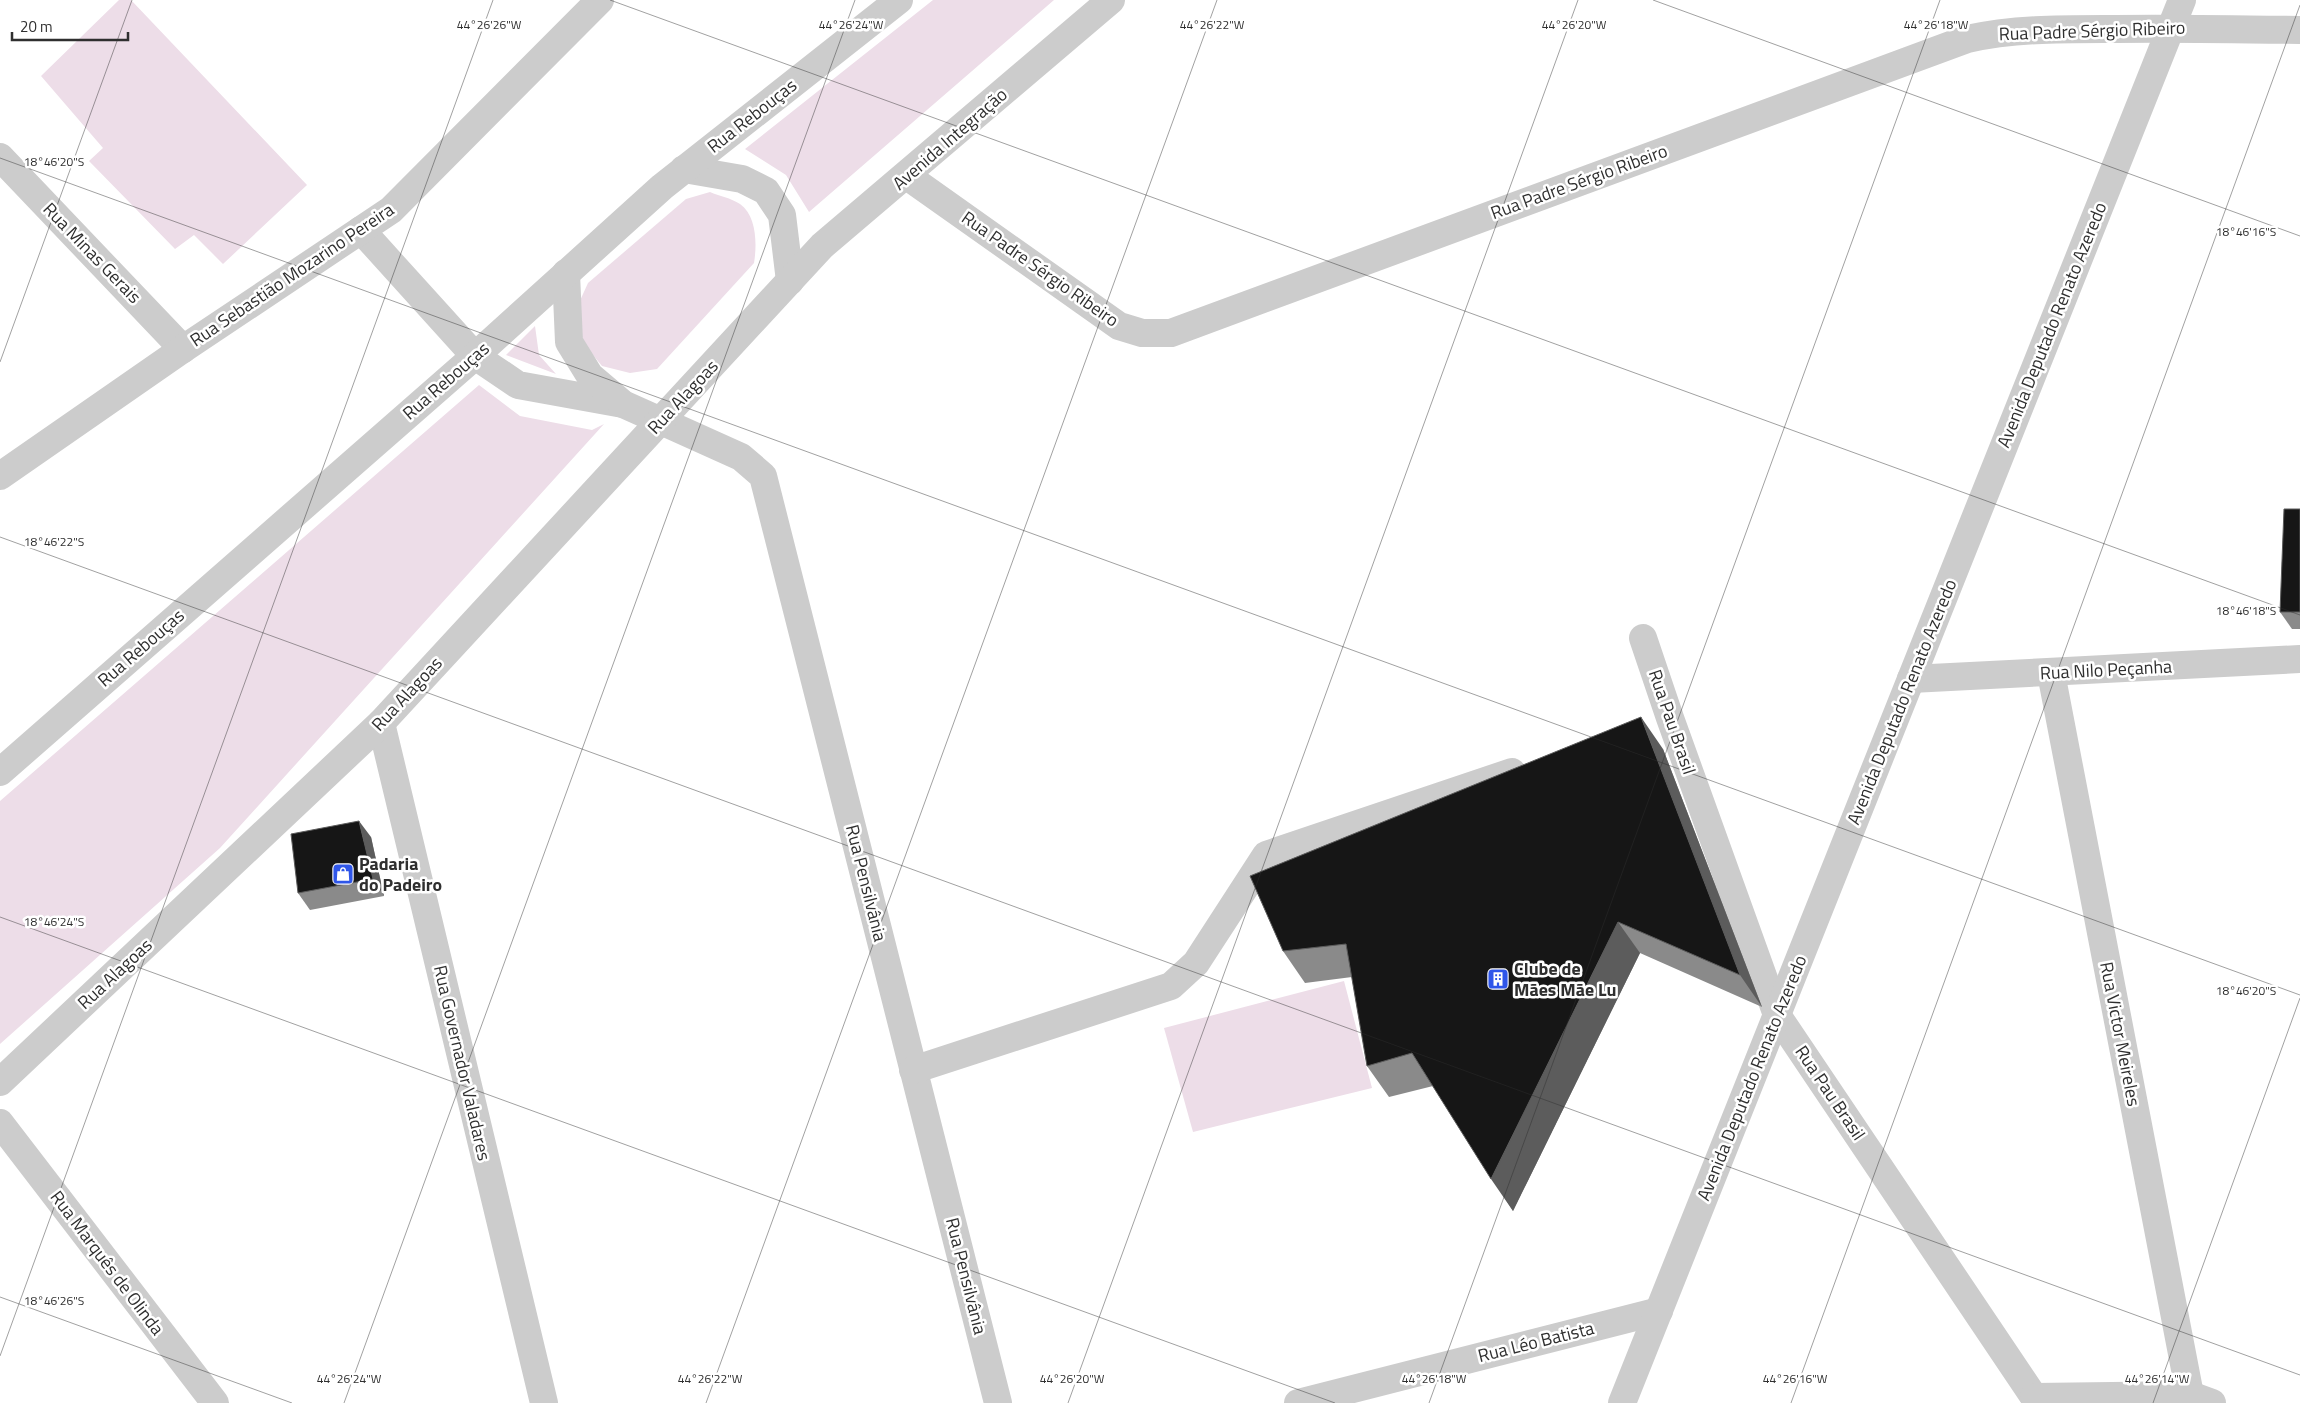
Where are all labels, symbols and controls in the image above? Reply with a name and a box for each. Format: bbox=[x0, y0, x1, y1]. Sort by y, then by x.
scale bar bbox=[12, 10, 129, 42]
street label: Rua Padre Sérgio Ribeiro bbox=[1998, 14, 2186, 47]
text: 20 m bbox=[20, 15, 53, 38]
text: 44°26'26"W bbox=[457, 15, 522, 34]
text: 44°26'24"W bbox=[819, 15, 884, 34]
text: 44°26'22"W bbox=[1180, 15, 1245, 34]
text: 44°26'20"W bbox=[1542, 15, 1607, 34]
text: 44°26'18"W bbox=[1904, 15, 1969, 34]
street label: Rua Rebouças bbox=[701, 72, 802, 159]
street label: Avenida Integração bbox=[886, 81, 1013, 196]
street label: Rua Padre Sérgio Ribeiro bbox=[1487, 137, 1671, 226]
text: 18°46'20"S bbox=[24, 152, 84, 171]
street label: Rua Minas Gerais bbox=[37, 196, 148, 309]
street label: Rua Sebastião Mozarino Pereira bbox=[184, 196, 399, 353]
street label: Avenida Deputado Renato Azeredo bbox=[1990, 198, 2113, 452]
street label: Rua Padre Sérgio Ribeiro bbox=[956, 204, 1124, 333]
text: 18°46'16"S bbox=[2216, 222, 2276, 241]
street label: Rua Rebouças bbox=[396, 335, 495, 426]
street label: Rua Alagoas bbox=[641, 353, 724, 440]
text: 18°46'22"S bbox=[24, 532, 84, 551]
street label: Avenida Deputado Renato Azeredo bbox=[1840, 575, 1963, 829]
text: 18°46'18"S bbox=[2216, 601, 2276, 620]
street label: Rua Rebouças bbox=[91, 602, 190, 693]
street label: Rua Alagoas bbox=[365, 650, 448, 737]
street label: Rua Nilo Peçanha bbox=[2039, 653, 2173, 686]
street label: Rua Pau Brasil bbox=[1642, 666, 1703, 778]
street label: Rua Pensilvânia bbox=[839, 822, 894, 944]
place label: Padaria do Padeiro bbox=[359, 850, 442, 898]
shop icon: Padaria do Padeiro bbox=[331, 862, 355, 886]
text: 18°46'24"S bbox=[24, 912, 84, 931]
street label: Rua Alagoas bbox=[71, 932, 158, 1015]
street label: Avenida Deputado Renato Azeredo bbox=[1690, 951, 1813, 1205]
place label: Clube de Mães Mãe Lu bbox=[1514, 955, 1617, 1003]
street label: Rua Victor Meireles bbox=[2093, 959, 2148, 1108]
street label: Rua Governador Valadares bbox=[427, 962, 498, 1163]
building icon: Clube de Mães Mãe Lu bbox=[1486, 967, 1510, 991]
text: 18°46'20"S bbox=[2216, 981, 2276, 1000]
street label: Rua Pau Brasil bbox=[1789, 1040, 1872, 1146]
street label: Rua Marquês de Olinda bbox=[44, 1185, 171, 1341]
street label: Rua Pensilvânia bbox=[939, 1215, 994, 1337]
text: 18°46'26"S bbox=[24, 1291, 84, 1310]
street label: Rua Léo Batista bbox=[1475, 1314, 1597, 1369]
text: 44°26'24"W bbox=[317, 1369, 382, 1388]
text: 44°26'22"W bbox=[678, 1369, 743, 1388]
text: 44°26'20"W bbox=[1040, 1369, 1105, 1388]
text: 44°26'18"W bbox=[1402, 1369, 1467, 1388]
text: 44°26'16"W bbox=[1763, 1369, 1828, 1388]
text: 44°26'14"W bbox=[2125, 1369, 2190, 1388]

